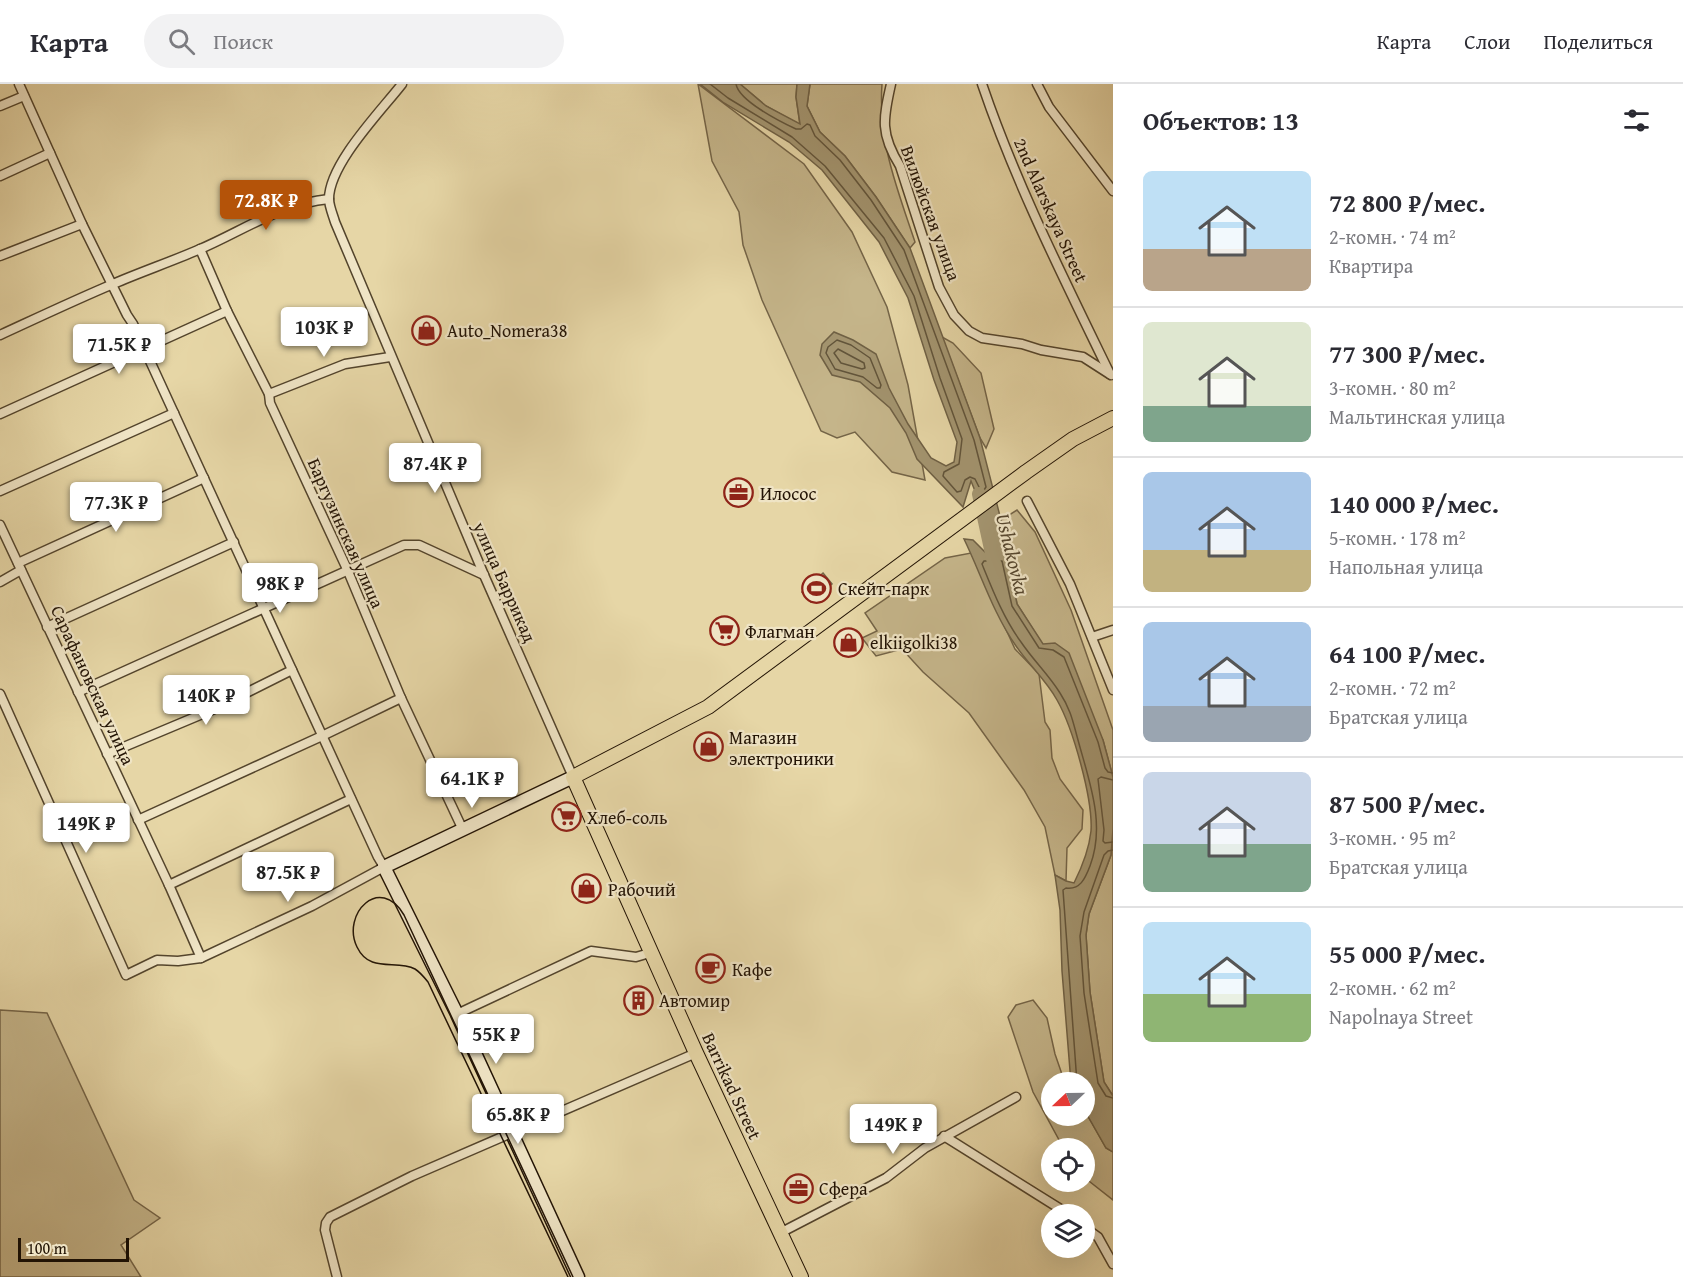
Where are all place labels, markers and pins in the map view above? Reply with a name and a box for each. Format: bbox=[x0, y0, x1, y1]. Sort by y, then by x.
pin: 72.8K ₽ bbox=[211, 180, 321, 231]
pin: 103K ₽ bbox=[275, 307, 373, 358]
shop icon: Auto_Nomera38 bbox=[410, 314, 442, 346]
place label: Auto_Nomera38 bbox=[447, 317, 567, 344]
pin: 71.5K ₽ bbox=[64, 324, 174, 375]
pin: 87.4K ₽ bbox=[380, 443, 490, 494]
office icon: Илосос bbox=[723, 477, 755, 509]
place label: Илосос bbox=[760, 480, 816, 507]
pin: 77.3K ₽ bbox=[61, 482, 171, 533]
pin: 98K ₽ bbox=[238, 563, 322, 614]
sports icon: Скейт-парк bbox=[801, 572, 833, 604]
place label: Скейт-парк bbox=[838, 575, 930, 602]
supermarket icon: Флагман bbox=[708, 615, 740, 647]
place label: Флагман bbox=[745, 618, 815, 645]
shop icon: elkiigolki38 bbox=[833, 626, 865, 658]
place label: elkiigolki38 bbox=[870, 629, 957, 656]
pin: 140K ₽ bbox=[157, 675, 255, 726]
place label: Магазин электроники bbox=[729, 724, 834, 772]
shop icon: Магазин электроники bbox=[692, 731, 724, 763]
pin: 64.1K ₽ bbox=[417, 758, 527, 809]
supermarket icon: Хлеб-соль bbox=[550, 801, 582, 833]
pin: 149K ₽ bbox=[37, 803, 135, 854]
place label: Хлеб-соль bbox=[587, 804, 667, 831]
pin: 87.5K ₽ bbox=[233, 852, 343, 903]
shop icon: Рабочий bbox=[571, 873, 603, 905]
place label: Рабочий bbox=[608, 876, 676, 903]
cafe icon: Кафе bbox=[695, 953, 727, 985]
place label: Кафе bbox=[732, 956, 772, 983]
building icon: Автомир bbox=[622, 984, 654, 1016]
place label: Автомир bbox=[659, 987, 730, 1014]
pin: 55K ₽ bbox=[454, 1014, 538, 1065]
pin: 65.8K ₽ bbox=[463, 1094, 573, 1145]
pin: 149K ₽ bbox=[844, 1104, 942, 1155]
office icon: Сфера bbox=[782, 1172, 814, 1204]
place label: Сфера bbox=[819, 1175, 868, 1202]

